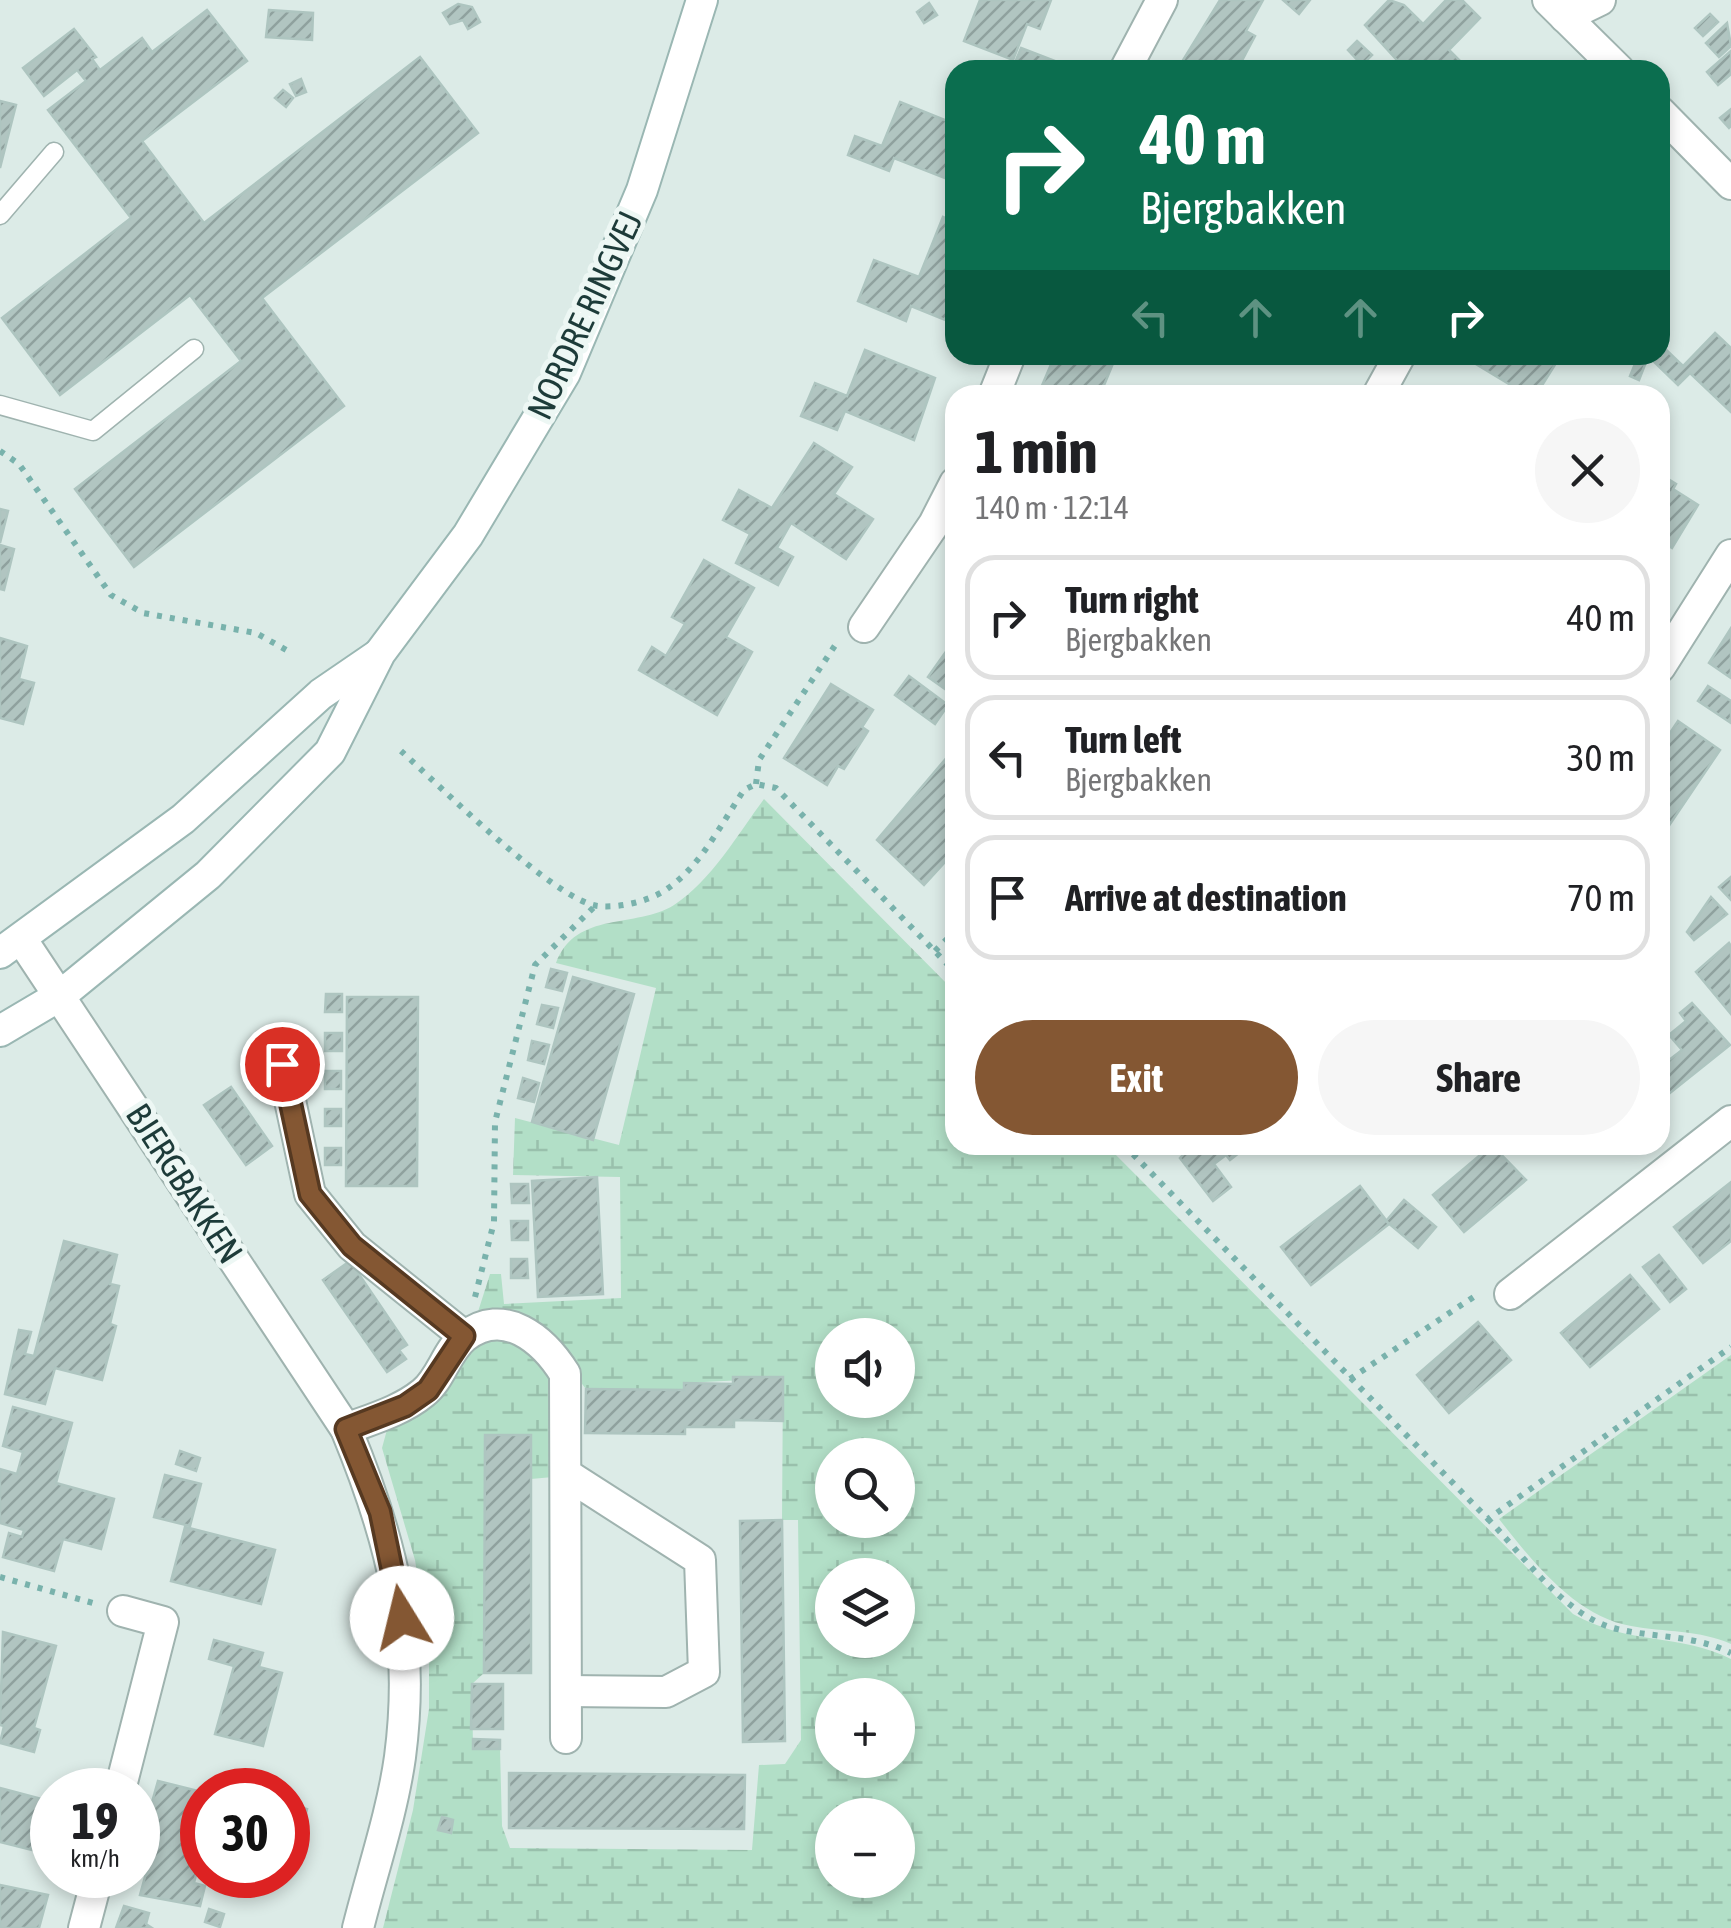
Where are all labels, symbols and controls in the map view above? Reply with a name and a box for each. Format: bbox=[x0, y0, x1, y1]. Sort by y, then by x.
text: 40 m bbox=[1140, 99, 1266, 179]
icon: right bbox=[975, 100, 1105, 230]
text: Bjergbakken bbox=[1140, 182, 1347, 234]
street label: NORDRE RINGVEJ bbox=[518, 205, 650, 425]
icon: left bbox=[1123, 290, 1178, 345]
icon: ahead bbox=[1228, 290, 1283, 345]
icon: ahead bbox=[1333, 290, 1388, 345]
icon: right bbox=[1438, 290, 1493, 345]
text: 1 min bbox=[975, 417, 1098, 486]
button: close bbox=[1535, 418, 1640, 523]
text: 140 m · 12:14 bbox=[975, 489, 1129, 526]
text: Turn right bbox=[1065, 578, 1199, 621]
icon: right bbox=[980, 590, 1035, 645]
text: 40 m bbox=[1567, 596, 1635, 639]
text: Bjergbakken bbox=[1065, 621, 1212, 658]
text: Turn left bbox=[1065, 718, 1181, 761]
icon: left bbox=[980, 730, 1035, 785]
text: 30 m bbox=[1567, 736, 1635, 779]
text: Bjergbakken bbox=[1065, 761, 1212, 798]
icon: arrive bbox=[980, 870, 1035, 925]
text: Arrive at destination bbox=[1065, 876, 1347, 919]
text: 70 m bbox=[1567, 876, 1635, 919]
button: Exit bbox=[975, 1020, 1298, 1135]
button: Share bbox=[1318, 1020, 1640, 1135]
pin bbox=[240, 1022, 325, 1107]
icon: arrive bbox=[255, 1037, 310, 1092]
street label: BJERGBAKKEN bbox=[119, 1096, 251, 1270]
map controls bbox=[815, 1318, 915, 1898]
button: sound bbox=[815, 1318, 915, 1418]
button: search bbox=[815, 1438, 915, 1538]
button: layers bbox=[815, 1558, 915, 1658]
position arrow bbox=[350, 1566, 454, 1670]
button: + bbox=[815, 1678, 915, 1778]
speed limit sign: 30 bbox=[180, 1768, 310, 1898]
text: 19 bbox=[71, 1792, 118, 1850]
button: − bbox=[815, 1798, 915, 1898]
text: km/h bbox=[70, 1844, 120, 1872]

